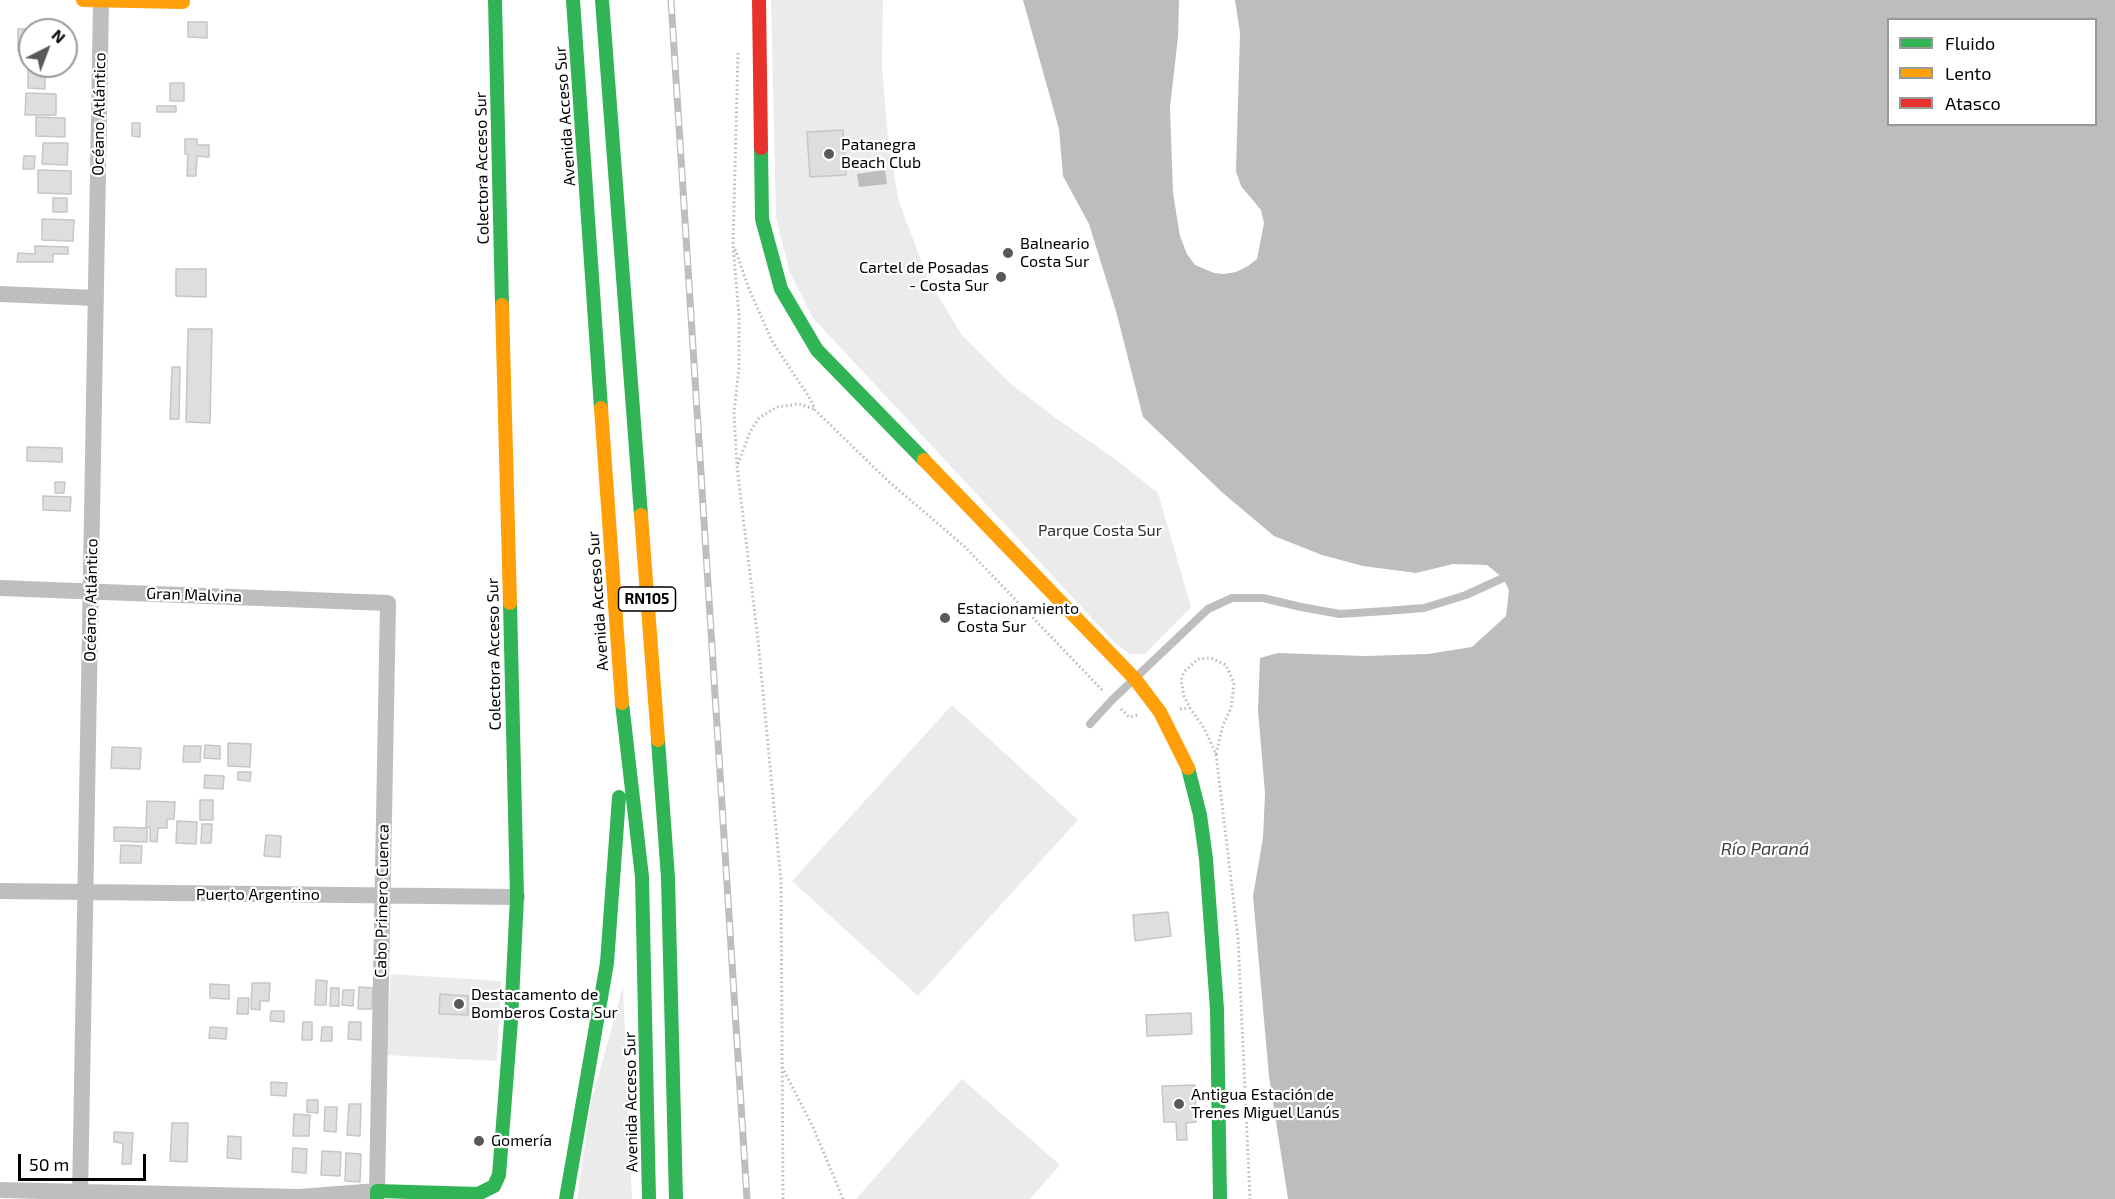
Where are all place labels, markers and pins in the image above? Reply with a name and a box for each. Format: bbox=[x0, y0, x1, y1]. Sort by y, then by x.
place label: Patanegra Beach Club bbox=[841, 135, 921, 173]
marker: Patanegra Beach Club bbox=[822, 147, 836, 161]
place label: Balneario Costa Sur bbox=[1020, 234, 1090, 272]
marker: Balneario Costa Sur bbox=[1001, 246, 1015, 260]
place label: Cartel de Posadas - Costa Sur bbox=[859, 258, 989, 296]
marker: Cartel de Posadas - Costa Sur bbox=[994, 270, 1008, 284]
place label: Estacionamiento Costa Sur bbox=[957, 599, 1079, 637]
marker: Estacionamiento Costa Sur bbox=[938, 611, 952, 625]
place label: Destacamento de Bomberos Costa Sur bbox=[471, 985, 618, 1023]
marker: Destacamento de Bomberos Costa Sur bbox=[452, 997, 466, 1011]
place label: Antigua Estación de Trenes Miguel Lanús bbox=[1191, 1085, 1340, 1123]
marker: Antigua Estación de Trenes Miguel Lanús bbox=[1172, 1097, 1186, 1111]
place label: Gomería bbox=[491, 1131, 552, 1151]
marker: Gomería bbox=[472, 1134, 486, 1148]

